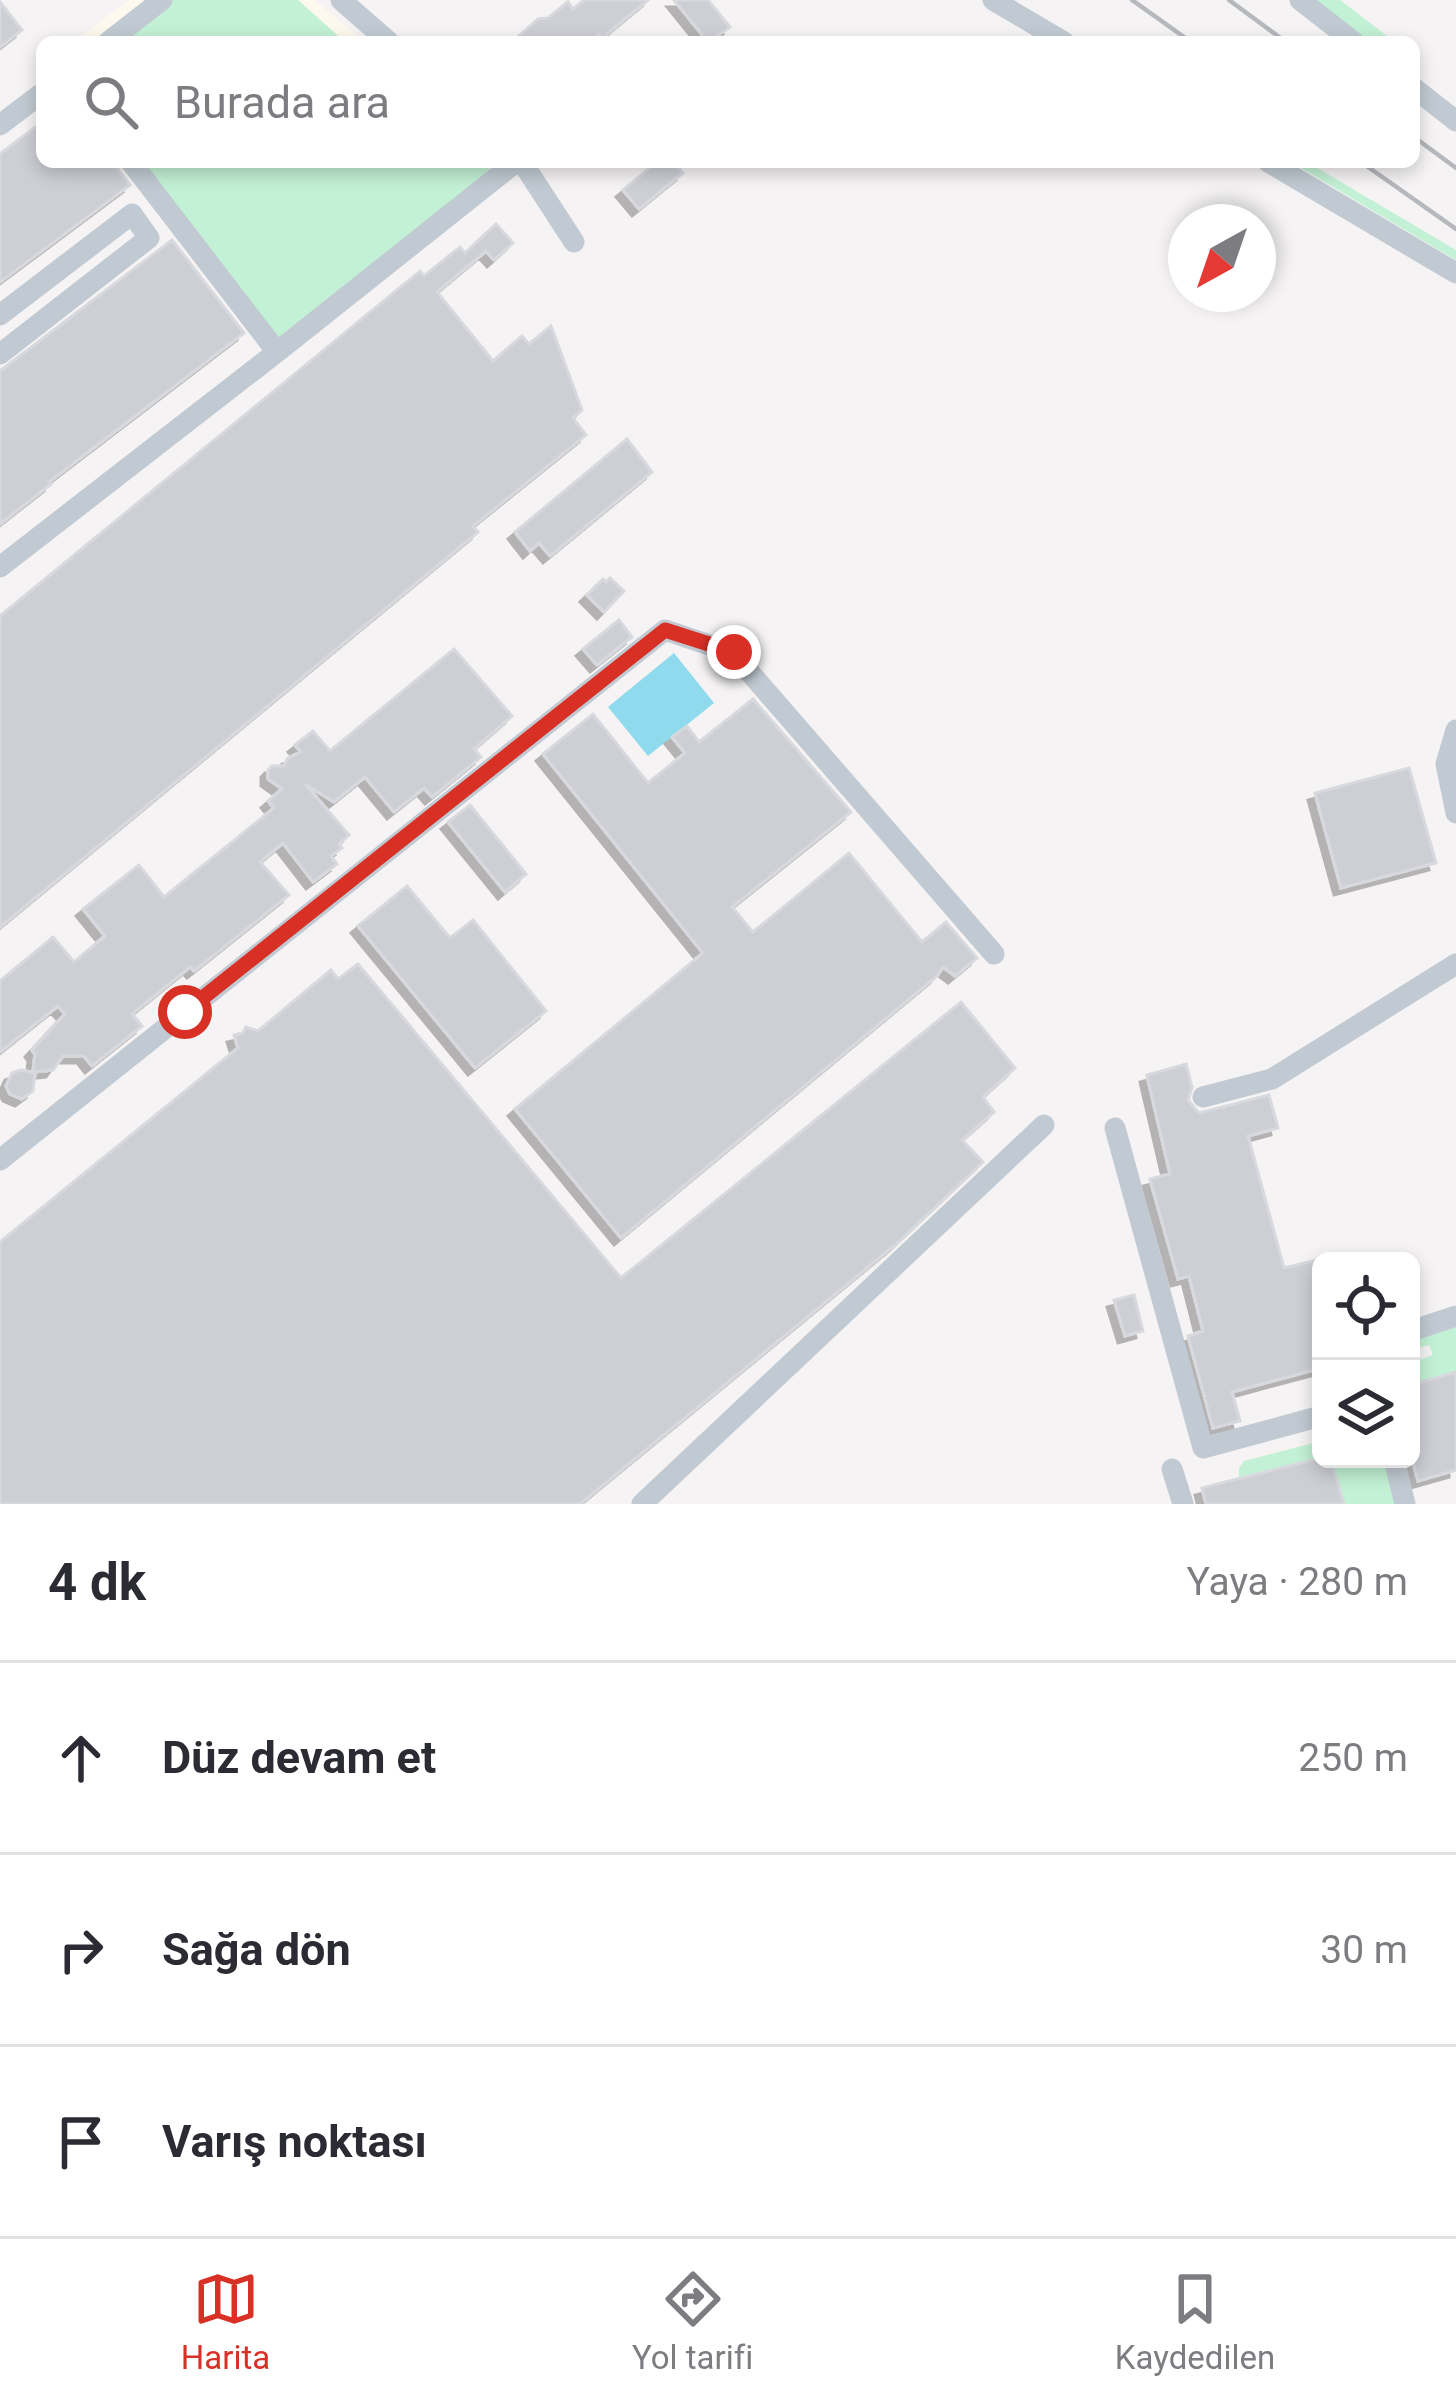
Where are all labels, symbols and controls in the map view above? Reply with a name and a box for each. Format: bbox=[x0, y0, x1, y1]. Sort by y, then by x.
search box bbox=[36, 36, 1420, 168]
icon: search bbox=[78, 69, 144, 135]
text: Burada ara bbox=[174, 76, 390, 129]
north arrow bbox=[1168, 204, 1276, 312]
route end bbox=[707, 625, 761, 679]
route start bbox=[158, 985, 212, 1039]
map controls bbox=[1312, 1252, 1420, 1468]
button: locate bbox=[1312, 1252, 1420, 1360]
button: layers bbox=[1312, 1360, 1420, 1468]
text: 4 dk bbox=[48, 1553, 146, 1612]
text: Yaya · 280 m bbox=[1186, 1559, 1408, 1605]
icon: ahead bbox=[48, 1725, 114, 1791]
text: Düz devam et bbox=[162, 1731, 436, 1784]
text: 250 m bbox=[1298, 1735, 1408, 1781]
icon: right bbox=[48, 1917, 114, 1983]
text: Sağa dön bbox=[162, 1923, 351, 1976]
text: 30 m bbox=[1320, 1927, 1408, 1973]
icon: arrive bbox=[48, 2109, 114, 2175]
text: Varış noktası bbox=[162, 2115, 427, 2168]
tab: Harita bbox=[181, 2266, 270, 2377]
tab: Yol tarifi bbox=[632, 2266, 753, 2377]
tab: Kaydedilen bbox=[1115, 2266, 1275, 2377]

